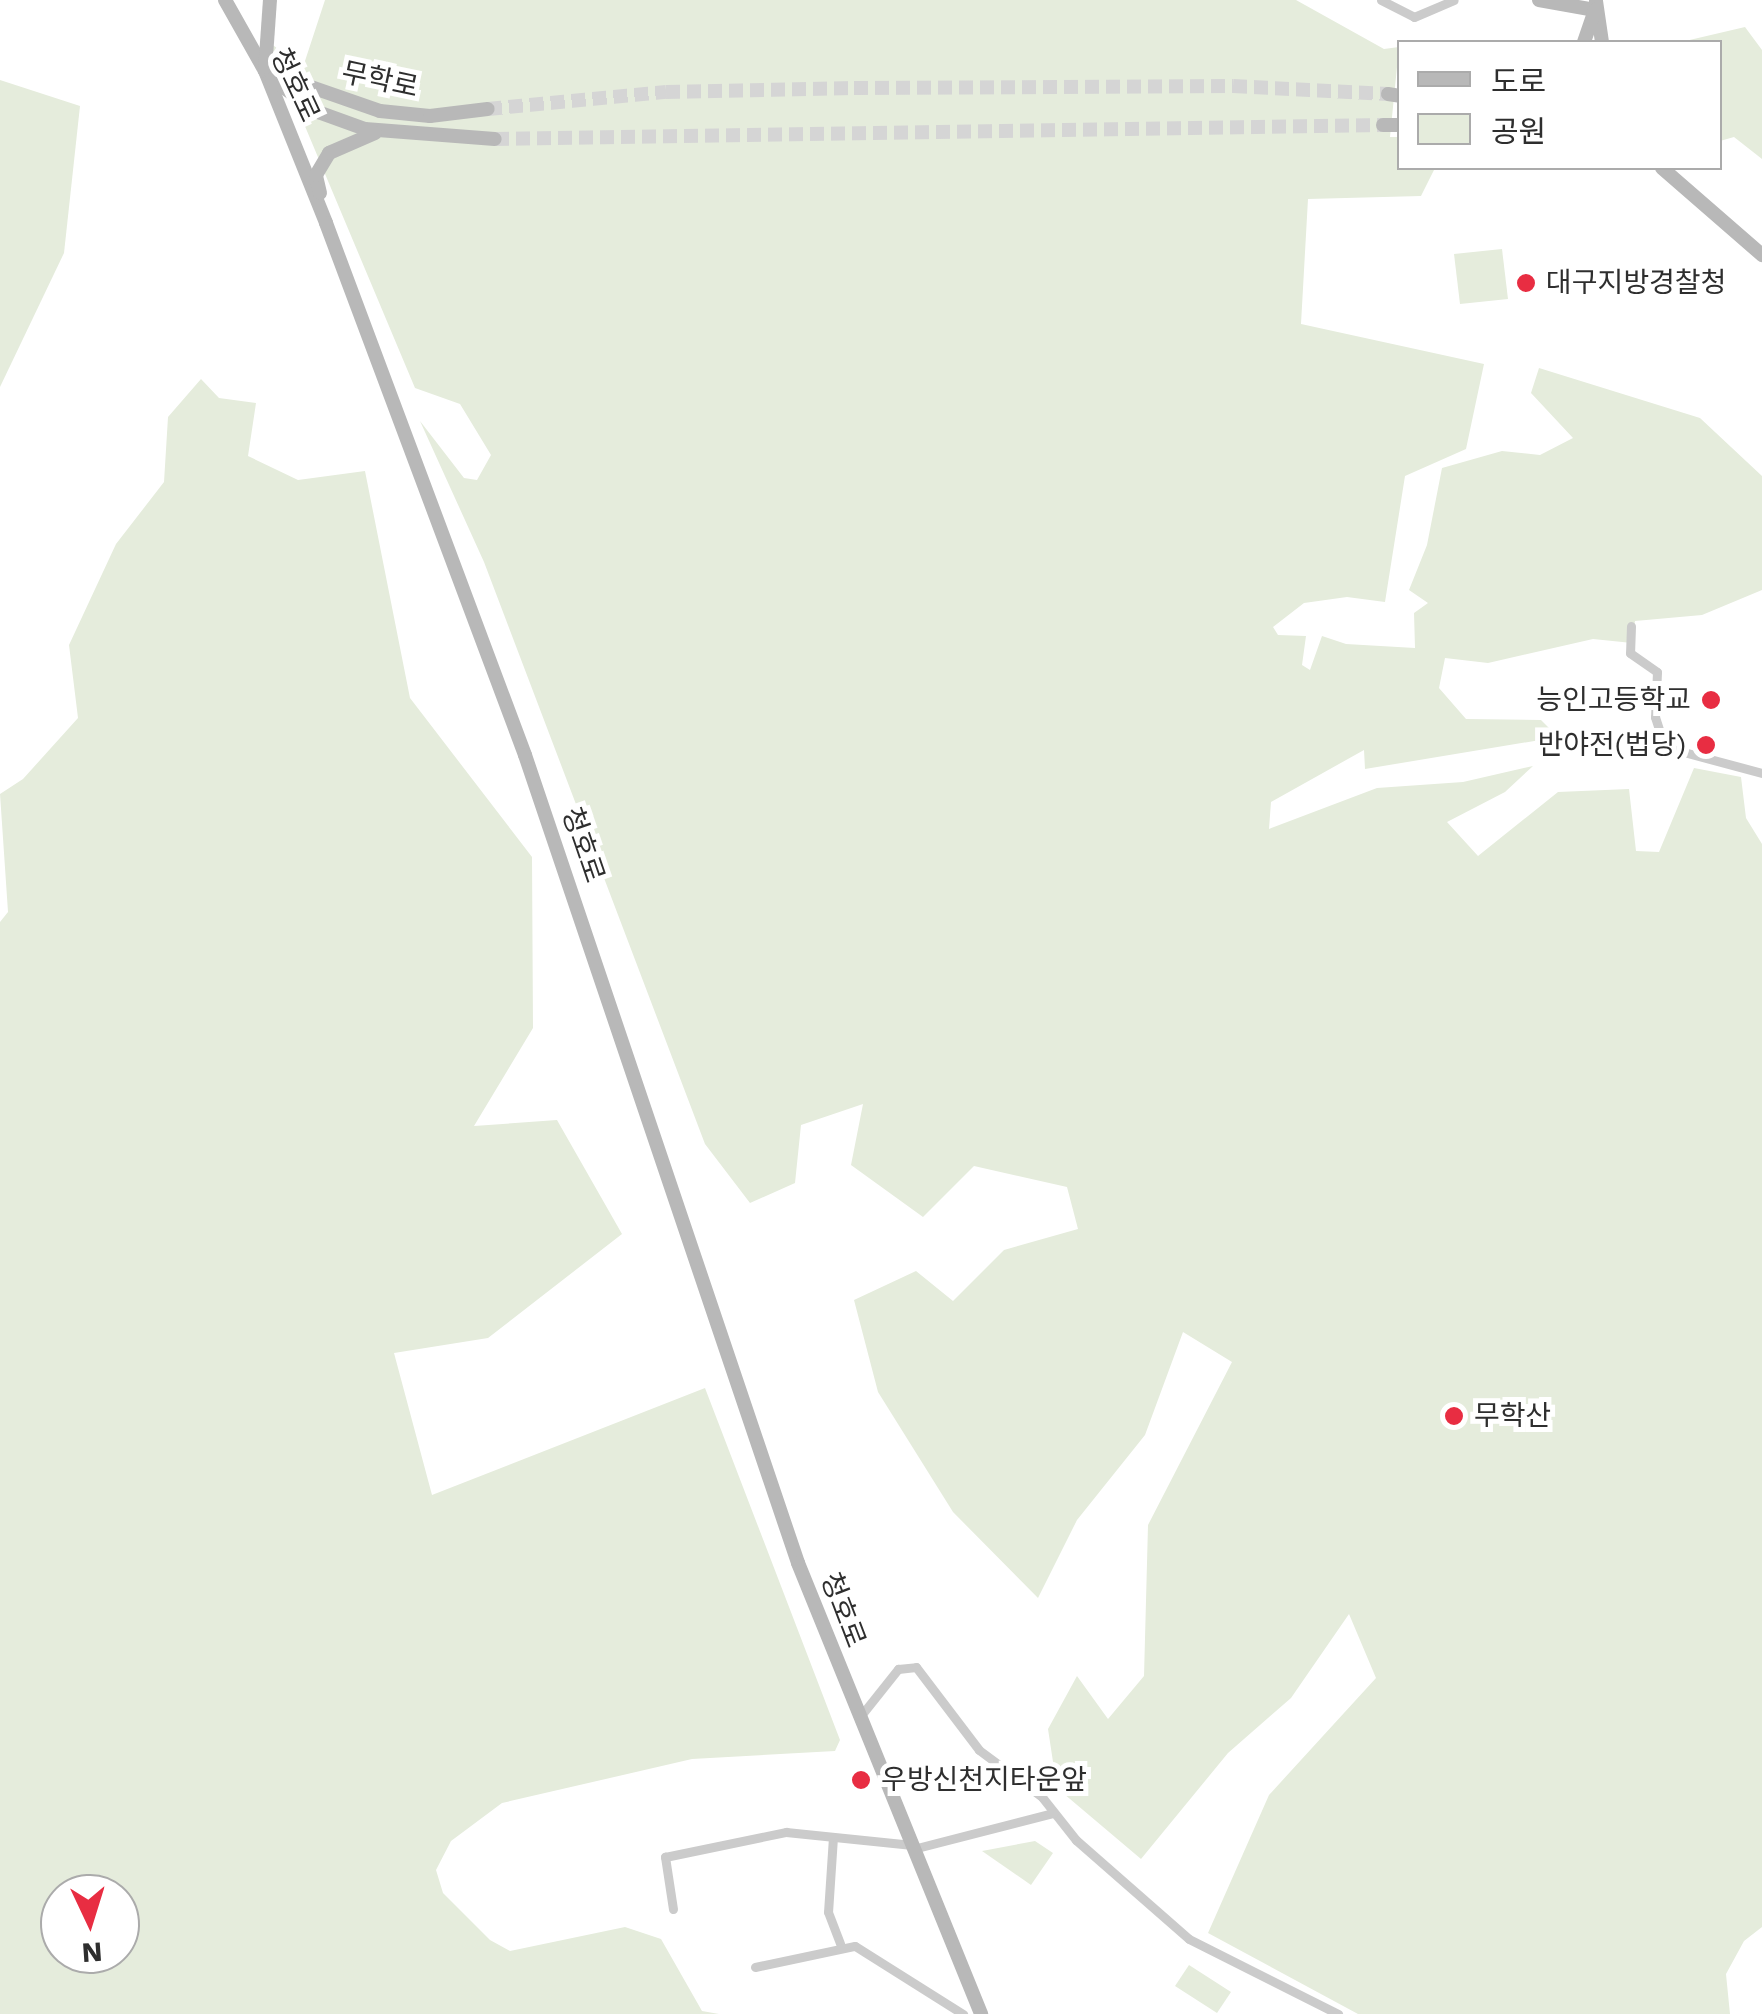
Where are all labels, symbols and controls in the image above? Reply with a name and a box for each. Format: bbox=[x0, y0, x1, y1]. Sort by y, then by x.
legend bbox=[1397, 40, 1722, 170]
street label: 청호로 bbox=[263, 43, 327, 127]
street label: 무학로 bbox=[339, 56, 421, 104]
text: 도로 bbox=[1491, 64, 1546, 99]
text: 공원 bbox=[1491, 114, 1546, 149]
place label: 대구지방경찰청 bbox=[1546, 266, 1726, 300]
marker: 대구지방경찰청 bbox=[1515, 272, 1537, 294]
place label: 능인고등학교 bbox=[1536, 683, 1691, 717]
marker: 능인고등학교 bbox=[1700, 689, 1722, 711]
place label: 반야전(법당) bbox=[1538, 728, 1686, 762]
marker: 반야전(법당) bbox=[1695, 734, 1717, 756]
street label: 청호로 bbox=[555, 803, 611, 887]
place label: 무학산 bbox=[1474, 1399, 1551, 1433]
marker: 무학산 bbox=[1443, 1405, 1465, 1427]
street label: 청호로 bbox=[813, 1568, 873, 1652]
place label: 우방신천지타운앞 bbox=[881, 1763, 1087, 1797]
marker: 우방신천지타운앞 bbox=[850, 1769, 872, 1791]
north arrow bbox=[40, 1874, 140, 1974]
text: N bbox=[80, 1935, 103, 1970]

